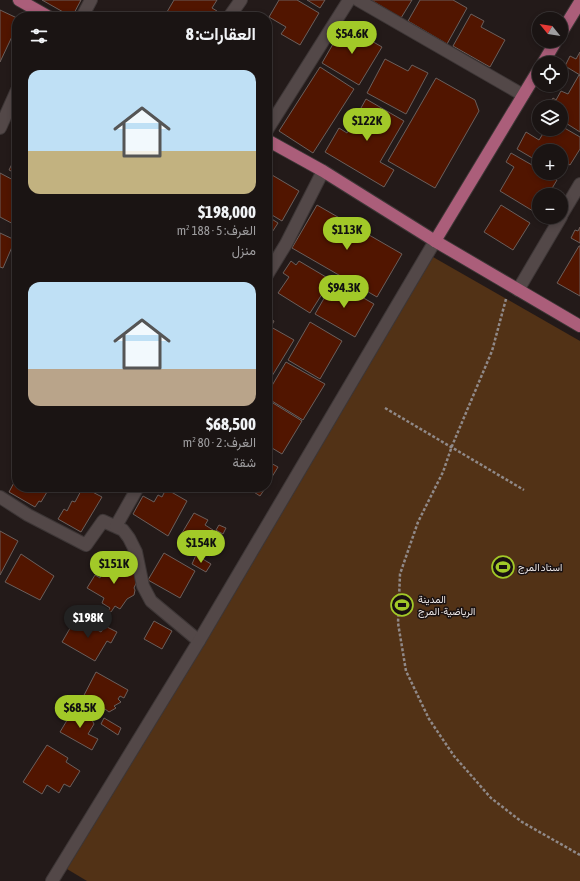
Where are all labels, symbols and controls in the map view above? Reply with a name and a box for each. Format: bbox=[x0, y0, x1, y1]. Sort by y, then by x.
north arrow bbox=[532, 12, 568, 48]
map controls bbox=[532, 12, 568, 224]
pin: $54.6K bbox=[319, 21, 385, 55]
text: العقارات: 8 bbox=[186, 24, 256, 44]
icon: filters bbox=[28, 25, 50, 47]
text: $54.6K bbox=[336, 26, 368, 41]
button: locate bbox=[532, 56, 568, 92]
icon: home bbox=[106, 96, 178, 168]
button: layers bbox=[532, 100, 568, 136]
pin: $122K bbox=[339, 108, 395, 142]
text: $122K bbox=[352, 113, 382, 128]
button: + bbox=[532, 144, 568, 180]
button: − bbox=[532, 188, 568, 224]
text: $198,000 bbox=[198, 202, 256, 222]
pin: $113K bbox=[319, 217, 375, 251]
text: $113K bbox=[332, 222, 362, 237]
text: الغرف: 5 · 188 m² bbox=[177, 223, 256, 238]
text: منزل bbox=[232, 243, 256, 258]
pin: $94.3K bbox=[311, 275, 377, 309]
text: $94.3K bbox=[328, 280, 360, 295]
icon: home bbox=[106, 308, 178, 380]
text: $68,500 bbox=[206, 414, 256, 434]
text: الغرف: 2 · 80 m² bbox=[183, 435, 256, 450]
text: شقة bbox=[233, 455, 256, 470]
pin: $154K bbox=[173, 530, 229, 564]
text: $154K bbox=[186, 535, 216, 550]
pin: $151K bbox=[86, 551, 142, 585]
sports icon: استاد المرج bbox=[490, 554, 516, 580]
text: $151K bbox=[99, 556, 129, 571]
place label: استاد المرج bbox=[518, 562, 562, 574]
sports icon: المدينة الرياضية- المرج bbox=[389, 592, 415, 618]
place label: المدينة الرياضية- المرج bbox=[418, 594, 475, 618]
pin: $198K bbox=[60, 605, 116, 639]
text: $198K bbox=[73, 610, 103, 625]
pin: $68.5K bbox=[47, 695, 113, 729]
text: $68.5K bbox=[64, 700, 96, 715]

